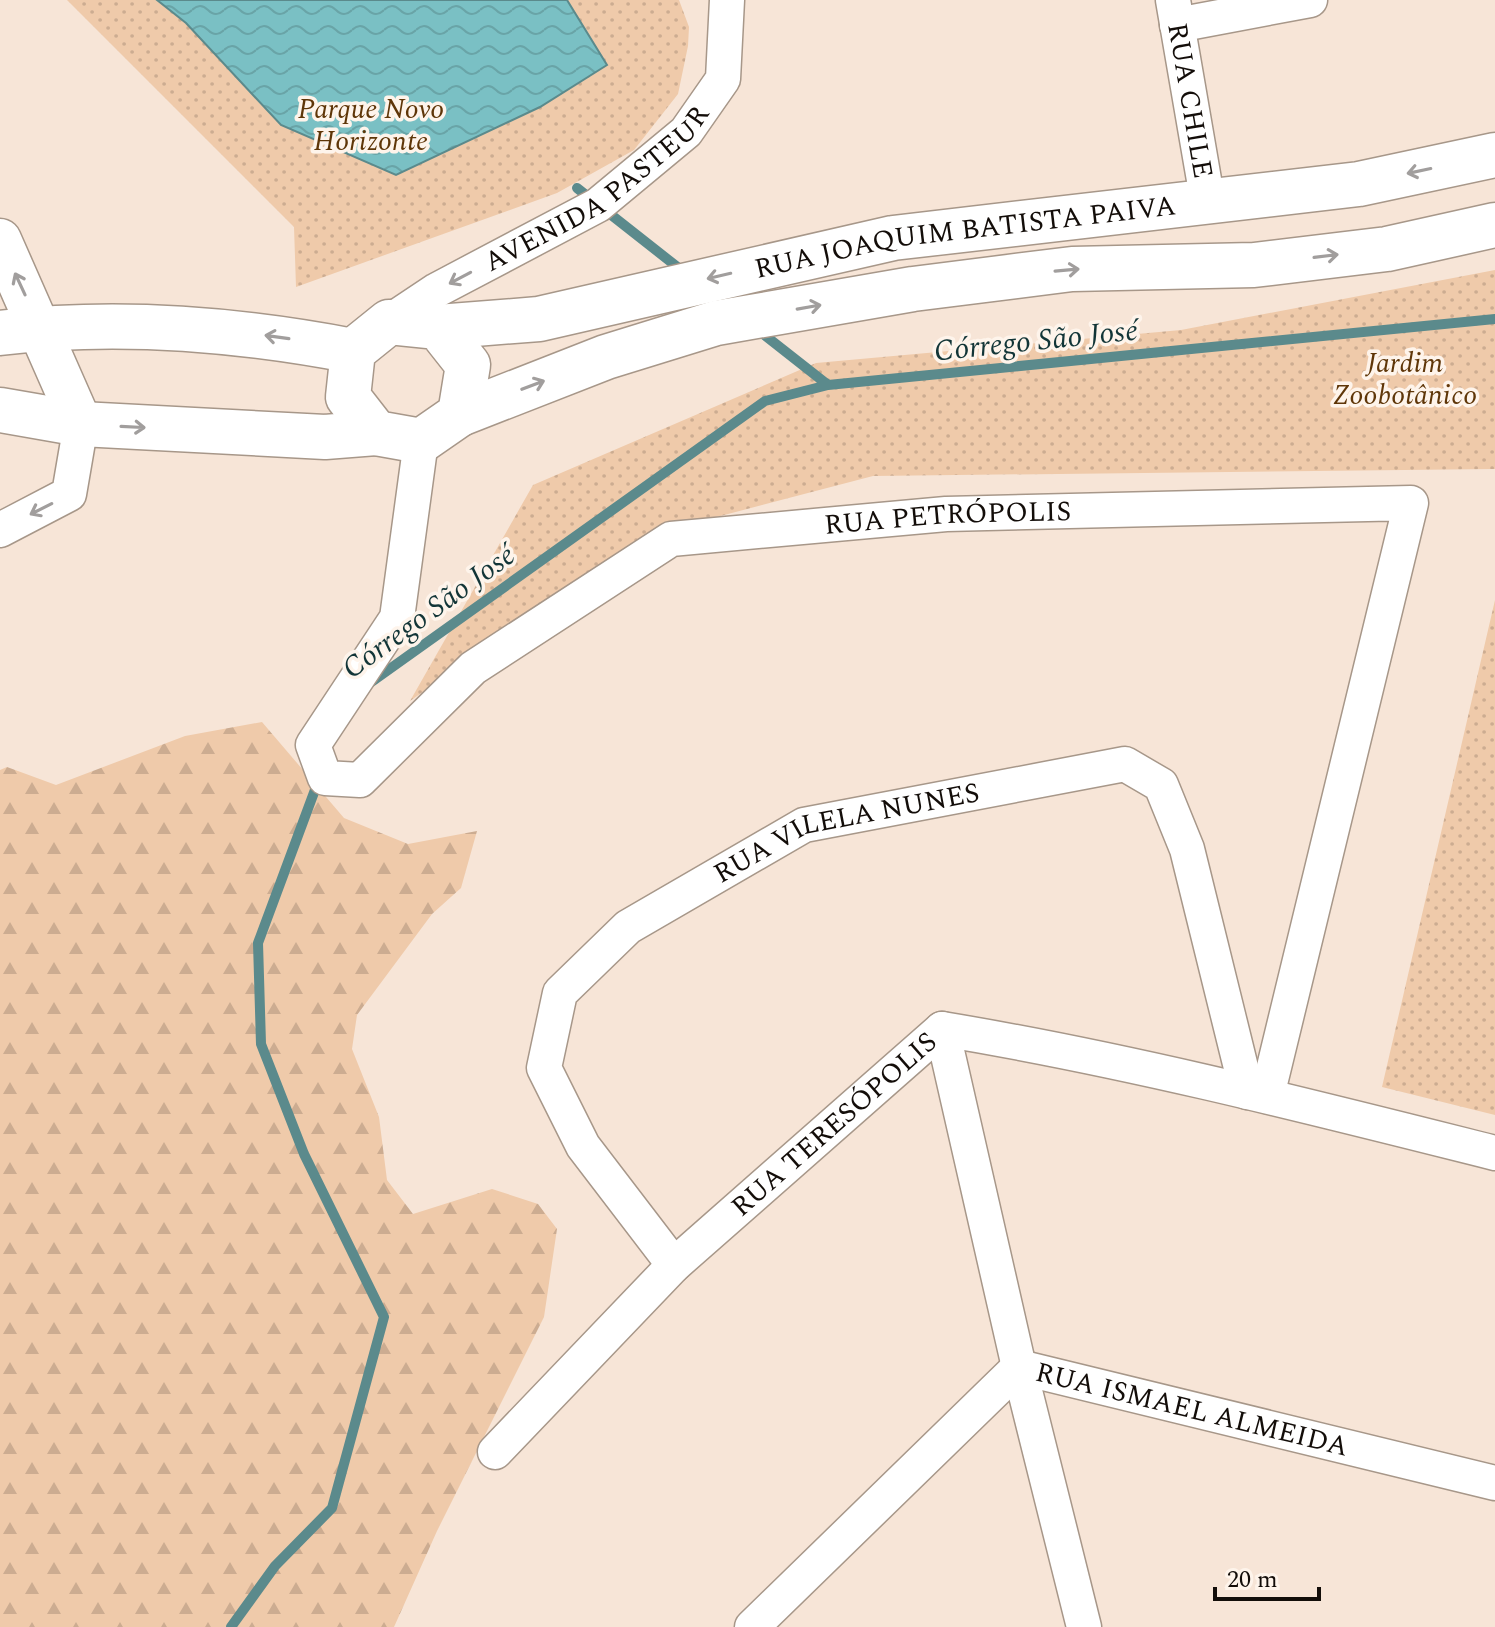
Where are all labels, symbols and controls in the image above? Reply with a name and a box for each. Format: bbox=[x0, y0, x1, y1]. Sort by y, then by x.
street label: RUA CHILE bbox=[1156, 19, 1225, 182]
park label: Parque Novo Horizonte bbox=[298, 88, 444, 163]
street label: AVENIDA PASTEUR bbox=[476, 96, 720, 283]
one-way arrow bbox=[1406, 164, 1432, 179]
street label: RUA JOAQUIM BATISTA PAIVA bbox=[750, 184, 1178, 291]
one-way arrow bbox=[1313, 248, 1338, 263]
one-way arrow bbox=[1053, 263, 1079, 278]
one-way arrow bbox=[707, 269, 733, 284]
one-way arrow bbox=[448, 270, 472, 286]
one-way arrow bbox=[12, 272, 27, 296]
one-way arrow bbox=[796, 299, 821, 314]
water label: Córrego São José bbox=[932, 307, 1143, 375]
one-way arrow bbox=[265, 329, 290, 344]
park label: Jardim Zoobotânico bbox=[1333, 342, 1477, 417]
one-way arrow bbox=[520, 377, 545, 391]
one-way arrow bbox=[119, 420, 146, 435]
street label: RUA PETRÓPOLIS bbox=[822, 490, 1072, 546]
one-way arrow bbox=[30, 501, 54, 517]
water label: Córrego São José bbox=[333, 532, 528, 691]
street label: RUA VILELA NUNES bbox=[705, 771, 983, 895]
street label: RUA TERESÓPOLIS bbox=[721, 1021, 947, 1227]
street label: RUA ISMAEL ALMEIDA bbox=[1031, 1350, 1353, 1468]
scale bar bbox=[1215, 1551, 1319, 1601]
text: 20 m bbox=[1227, 1562, 1278, 1598]

